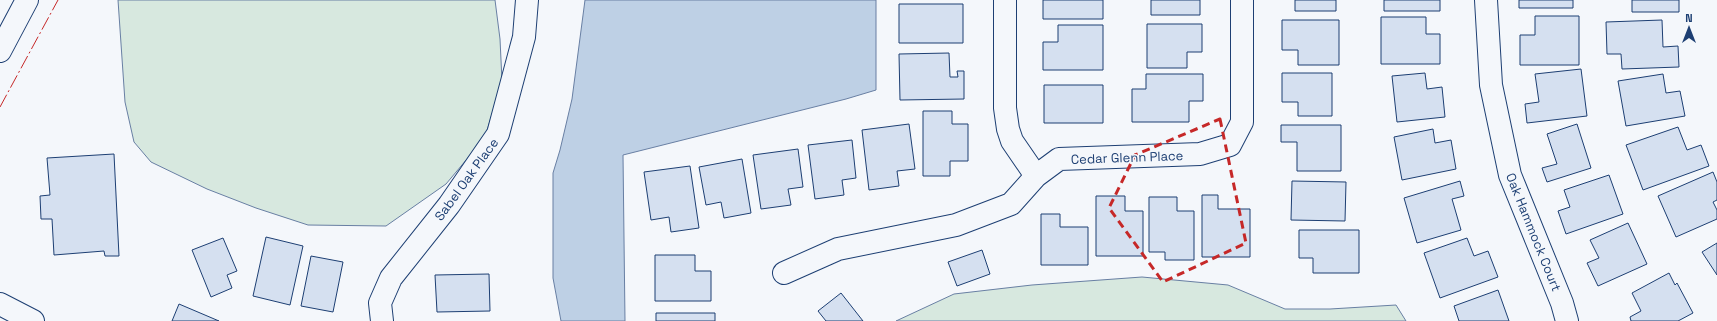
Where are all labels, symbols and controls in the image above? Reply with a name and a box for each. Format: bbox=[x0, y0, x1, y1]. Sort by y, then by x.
north arrow bbox=[1669, 8, 1709, 48]
text: N bbox=[1685, 11, 1693, 25]
street label: Sabel Oak Place bbox=[431, 135, 502, 224]
street label: Cedar Glenn Place bbox=[1070, 147, 1184, 168]
street label: Oak Hammock Court bbox=[1502, 170, 1565, 294]

